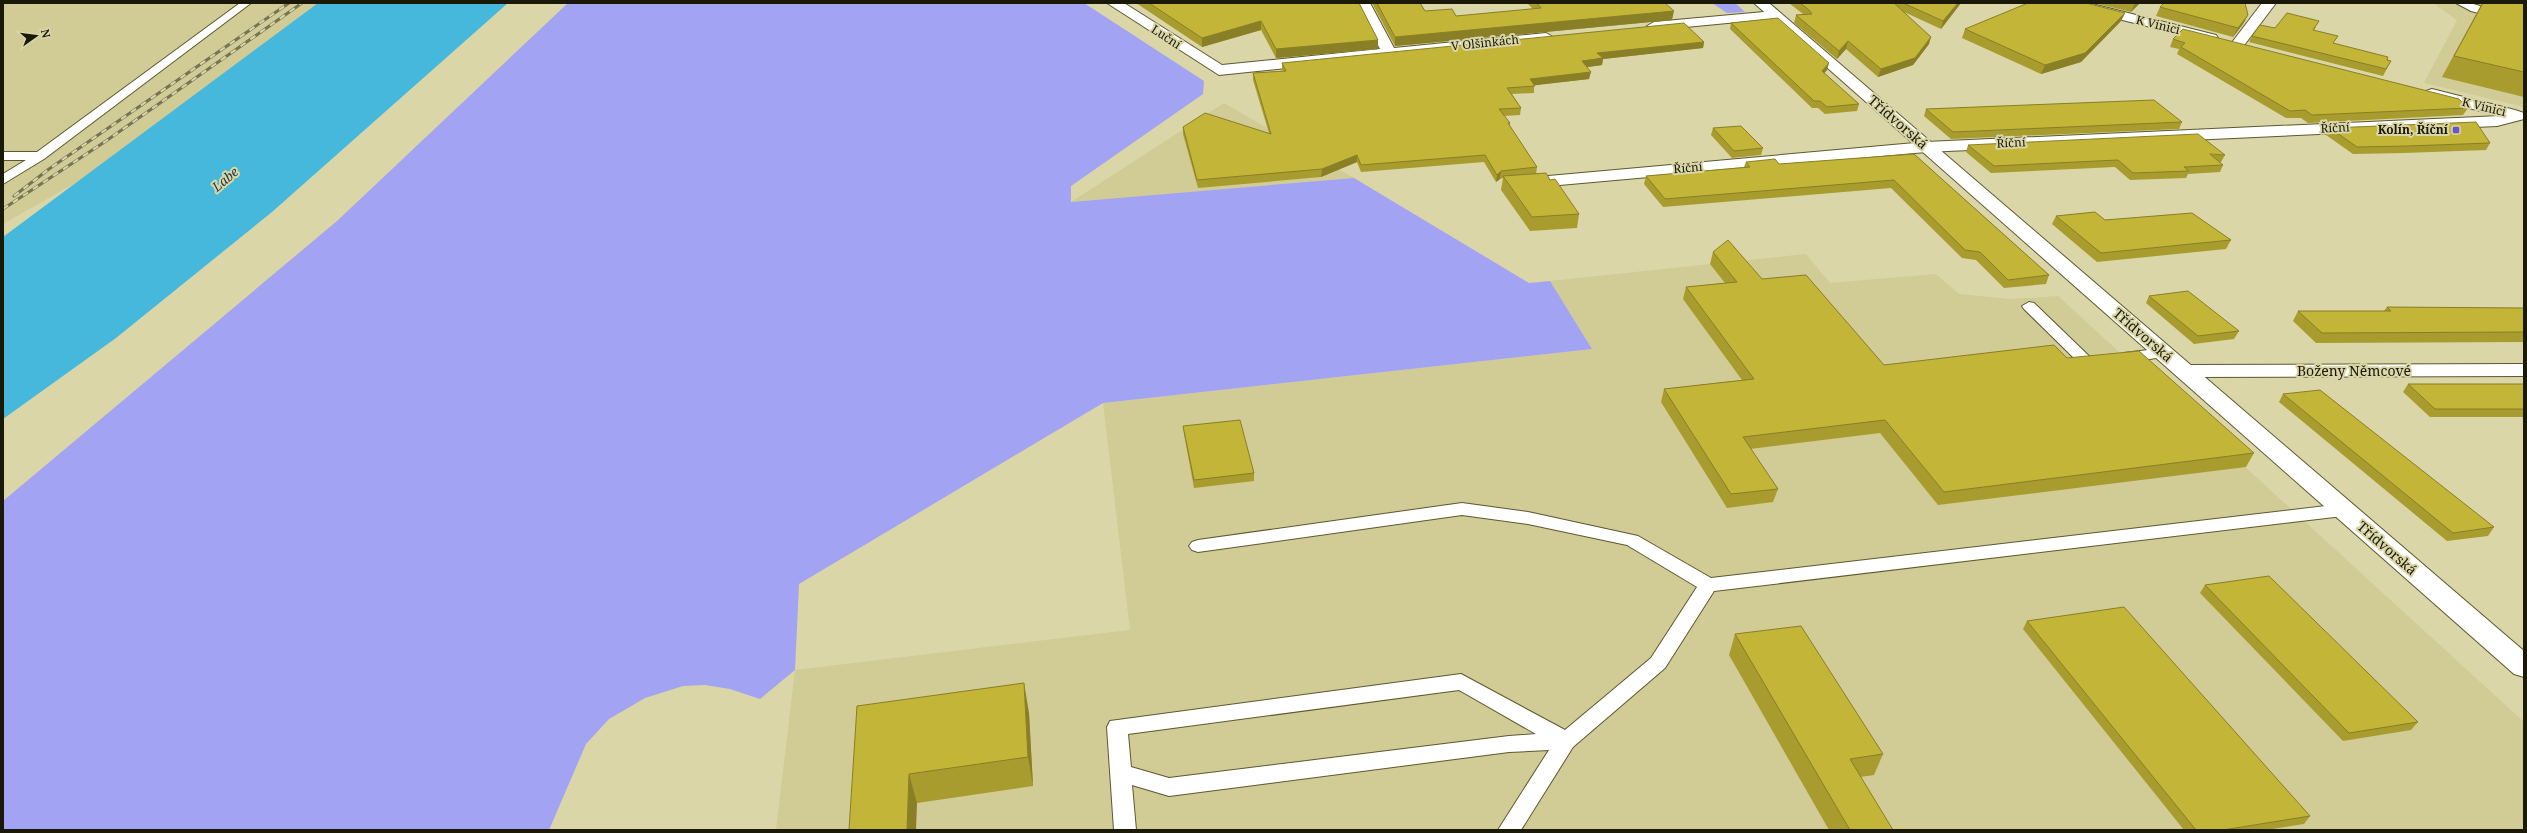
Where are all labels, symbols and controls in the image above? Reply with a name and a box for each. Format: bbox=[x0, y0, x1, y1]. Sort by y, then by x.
street label: K Vinici bbox=[2134, 11, 2182, 38]
north arrow bbox=[16, 16, 56, 56]
street label: Luční bbox=[1148, 21, 1185, 53]
text: N bbox=[38, 27, 55, 40]
street label: V Olšinkách bbox=[1450, 30, 1520, 55]
street label: Třídvorská bbox=[1864, 90, 1932, 153]
street label: K Vinici bbox=[2460, 93, 2508, 120]
street label: Říční bbox=[2320, 118, 2350, 137]
place label: Kolín, Říční bbox=[2378, 121, 2449, 138]
marker: Kolín, Říční bbox=[2451, 125, 2461, 135]
street label: Říční bbox=[1996, 133, 2026, 152]
street label: Říční bbox=[1673, 158, 1703, 177]
water label: Labe bbox=[207, 162, 242, 196]
street label: Třídvorská bbox=[2109, 303, 2177, 366]
street label: Boženy Němcové bbox=[2297, 361, 2411, 380]
street label: Třídvorská bbox=[2353, 516, 2421, 579]

